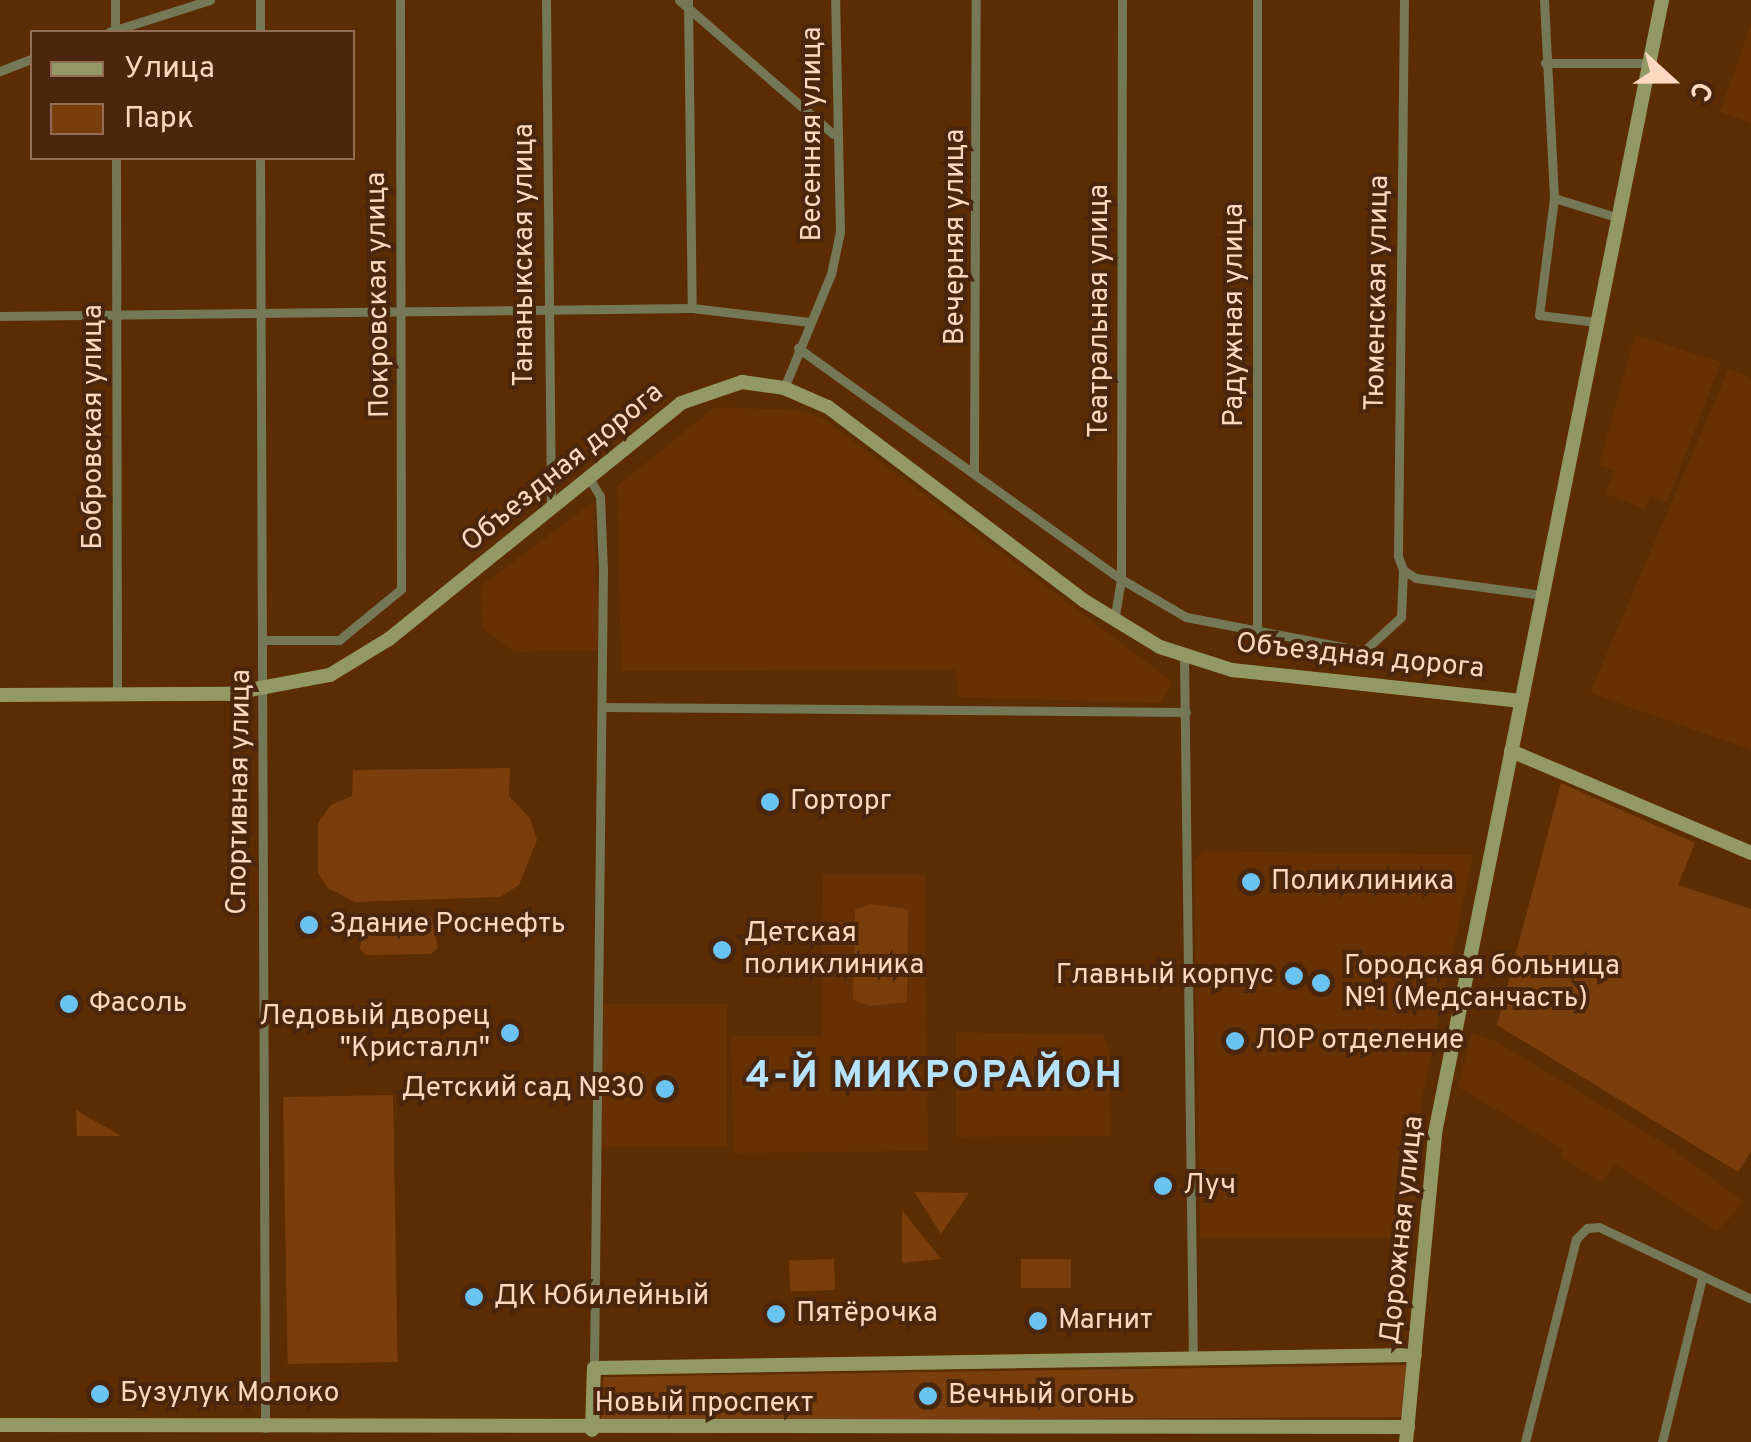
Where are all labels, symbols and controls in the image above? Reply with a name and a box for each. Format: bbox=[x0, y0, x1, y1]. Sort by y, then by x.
street label: Весенняя улица bbox=[796, 27, 830, 241]
legend bbox=[30, 30, 355, 160]
north arrow bbox=[1621, 30, 1721, 130]
text: Улица bbox=[124, 51, 215, 88]
text: С bbox=[1679, 76, 1719, 106]
text: Парк bbox=[124, 101, 194, 138]
street label: Тананыкская улица bbox=[508, 123, 542, 387]
street label: Вечерняя улица bbox=[939, 129, 973, 345]
street label: Покровская улица bbox=[360, 171, 398, 419]
street label: Тюменская улица bbox=[1359, 175, 1397, 411]
street label: Театральная улица bbox=[1083, 184, 1117, 438]
street label: Радужная улица bbox=[1218, 203, 1252, 427]
street label: Бобровская улица bbox=[77, 304, 111, 550]
street label: Объездная дорога bbox=[455, 376, 671, 560]
street label: Объездная дорога bbox=[1234, 627, 1486, 687]
street label: Спортивная улица bbox=[221, 669, 259, 915]
place label: Горторг bbox=[790, 785, 891, 819]
marker: Горторг bbox=[759, 791, 781, 813]
place label: Поликлиника bbox=[1271, 865, 1454, 899]
marker: Поликлиника bbox=[1240, 871, 1262, 893]
place label: Здание Роснефть bbox=[329, 908, 566, 942]
marker: Здание Роснефть bbox=[298, 914, 320, 936]
place label: Детская поликлиника bbox=[744, 917, 924, 983]
marker: Детская поликлиника bbox=[709, 937, 735, 963]
place label: Городская больница №1 (Медсанчасть) bbox=[1344, 950, 1620, 1016]
place label: Главный корпус bbox=[1056, 959, 1274, 993]
marker: Главный корпус bbox=[1283, 965, 1305, 987]
marker: Городская больница №1 (Медсанчасть) bbox=[1308, 970, 1334, 996]
place label: Фасоль bbox=[89, 987, 187, 1021]
marker: Фасоль bbox=[58, 993, 80, 1015]
place label: Ледовый дворец "Кристалл" bbox=[259, 1000, 490, 1066]
marker: Ледовый дворец "Кристалл" bbox=[499, 1022, 521, 1044]
place label: ЛОР отделение bbox=[1255, 1024, 1464, 1058]
marker: ЛОР отделение bbox=[1224, 1030, 1246, 1052]
district label: 4-Й МИКРОРАЙОН bbox=[746, 1055, 1124, 1101]
place label: Детский сад №30 bbox=[402, 1072, 645, 1106]
marker: Детский сад №30 bbox=[654, 1078, 676, 1100]
street label: Дорожная улица bbox=[1374, 1114, 1432, 1346]
place label: Луч bbox=[1183, 1169, 1236, 1203]
marker: Луч bbox=[1152, 1175, 1174, 1197]
place label: ДК Юбилейный bbox=[494, 1280, 709, 1314]
marker: ДК Юбилейный bbox=[463, 1286, 485, 1308]
place label: Пятёрочка bbox=[796, 1297, 938, 1331]
marker: Пятёрочка bbox=[765, 1303, 787, 1325]
place label: Магнит bbox=[1058, 1304, 1153, 1338]
marker: Магнит bbox=[1027, 1310, 1049, 1332]
place label: Бузулук Молоко bbox=[120, 1377, 339, 1411]
place label: Вечный огонь bbox=[948, 1379, 1135, 1413]
marker: Бузулук Молоко bbox=[89, 1383, 111, 1405]
marker: Вечный огонь bbox=[917, 1385, 939, 1407]
street label: Новый проспект bbox=[595, 1387, 813, 1421]

